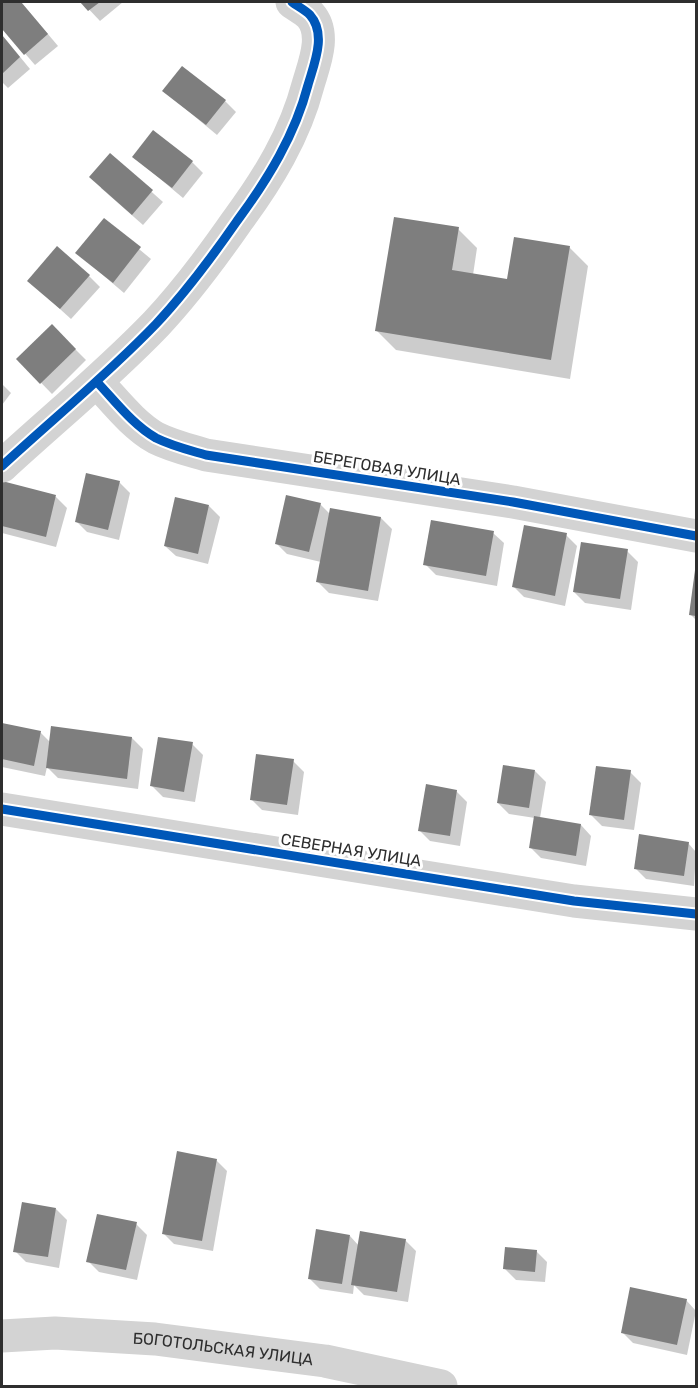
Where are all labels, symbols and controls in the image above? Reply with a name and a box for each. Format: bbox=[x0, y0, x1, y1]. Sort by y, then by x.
street label: БЕРЕГОВАЯ УЛИЦА bbox=[312, 447, 463, 489]
street label: СЕВЕРНАЯ УЛИЦА bbox=[279, 829, 423, 871]
street label: БОГОТОЛЬСКАЯ УЛИЦА bbox=[132, 1328, 315, 1369]

